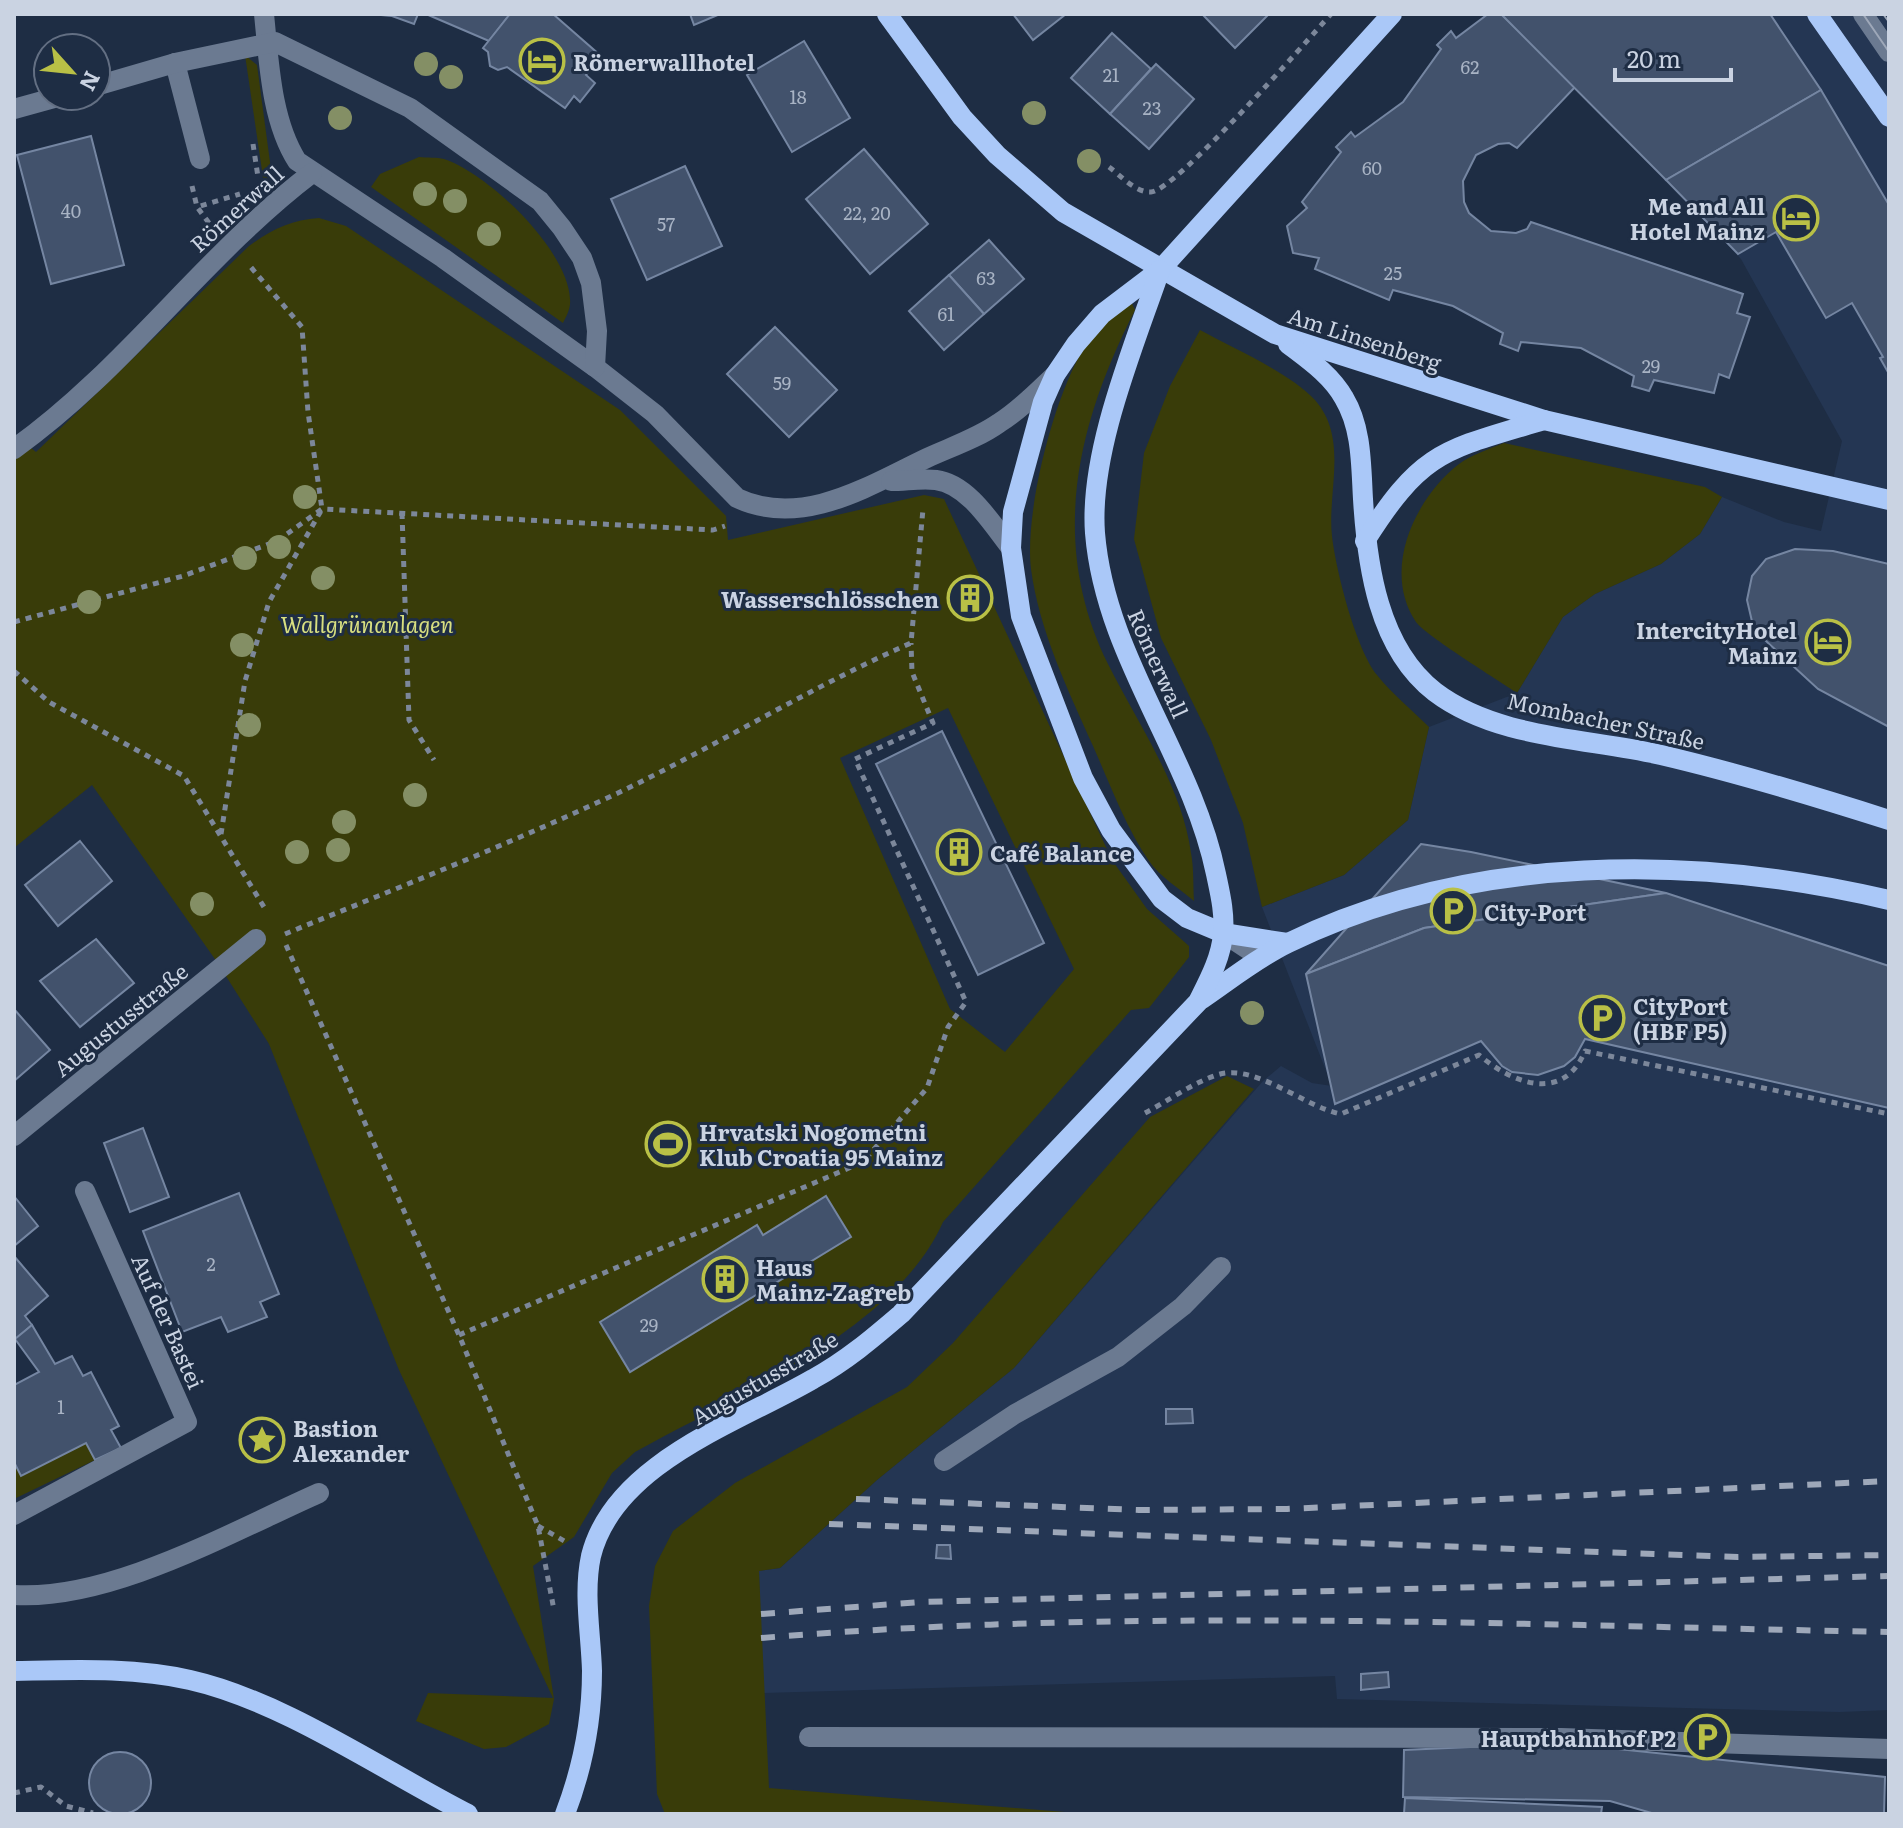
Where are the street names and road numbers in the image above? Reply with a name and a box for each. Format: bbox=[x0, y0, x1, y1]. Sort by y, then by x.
street label: Römerwall bbox=[182, 157, 290, 259]
street label: Am Linsenberg bbox=[1284, 298, 1447, 379]
street label: Römerwall bbox=[1120, 603, 1198, 723]
street label: Mombacher Straße bbox=[1504, 683, 1708, 757]
street label: Augustusstraße bbox=[46, 954, 194, 1084]
street label: Auf der Bastei bbox=[124, 1248, 214, 1394]
street label: Augustusstraße bbox=[685, 1322, 843, 1432]

